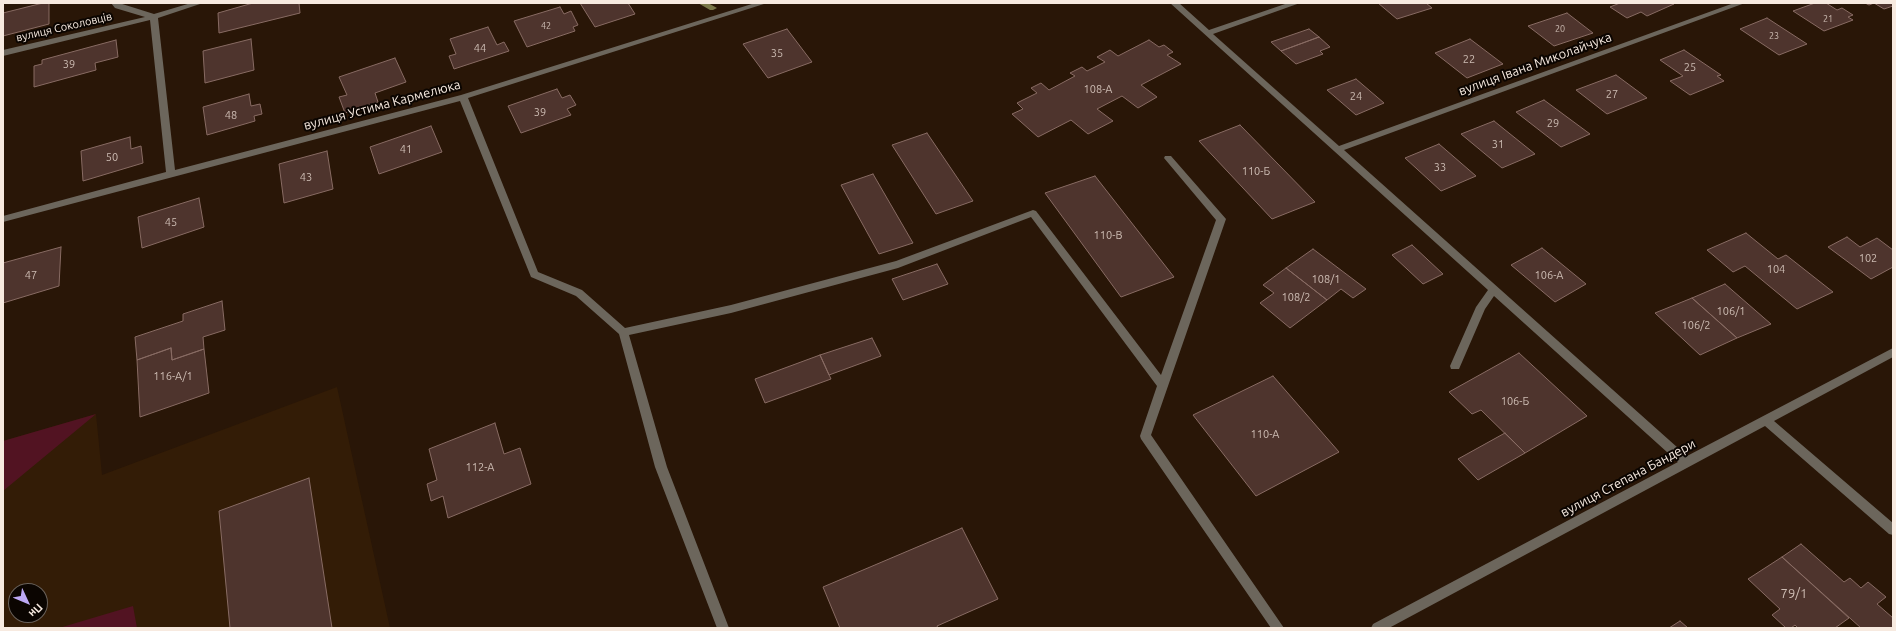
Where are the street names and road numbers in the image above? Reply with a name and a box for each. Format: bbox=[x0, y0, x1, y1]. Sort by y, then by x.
street label: вулиця Соколовців bbox=[15, 10, 113, 44]
street label: вулиця Івана Миколайчука bbox=[1456, 29, 1614, 99]
street label: вулиця Устима Кармелюка bbox=[302, 77, 462, 133]
street label: вулиця Степана Бандери bbox=[1558, 436, 1698, 520]

